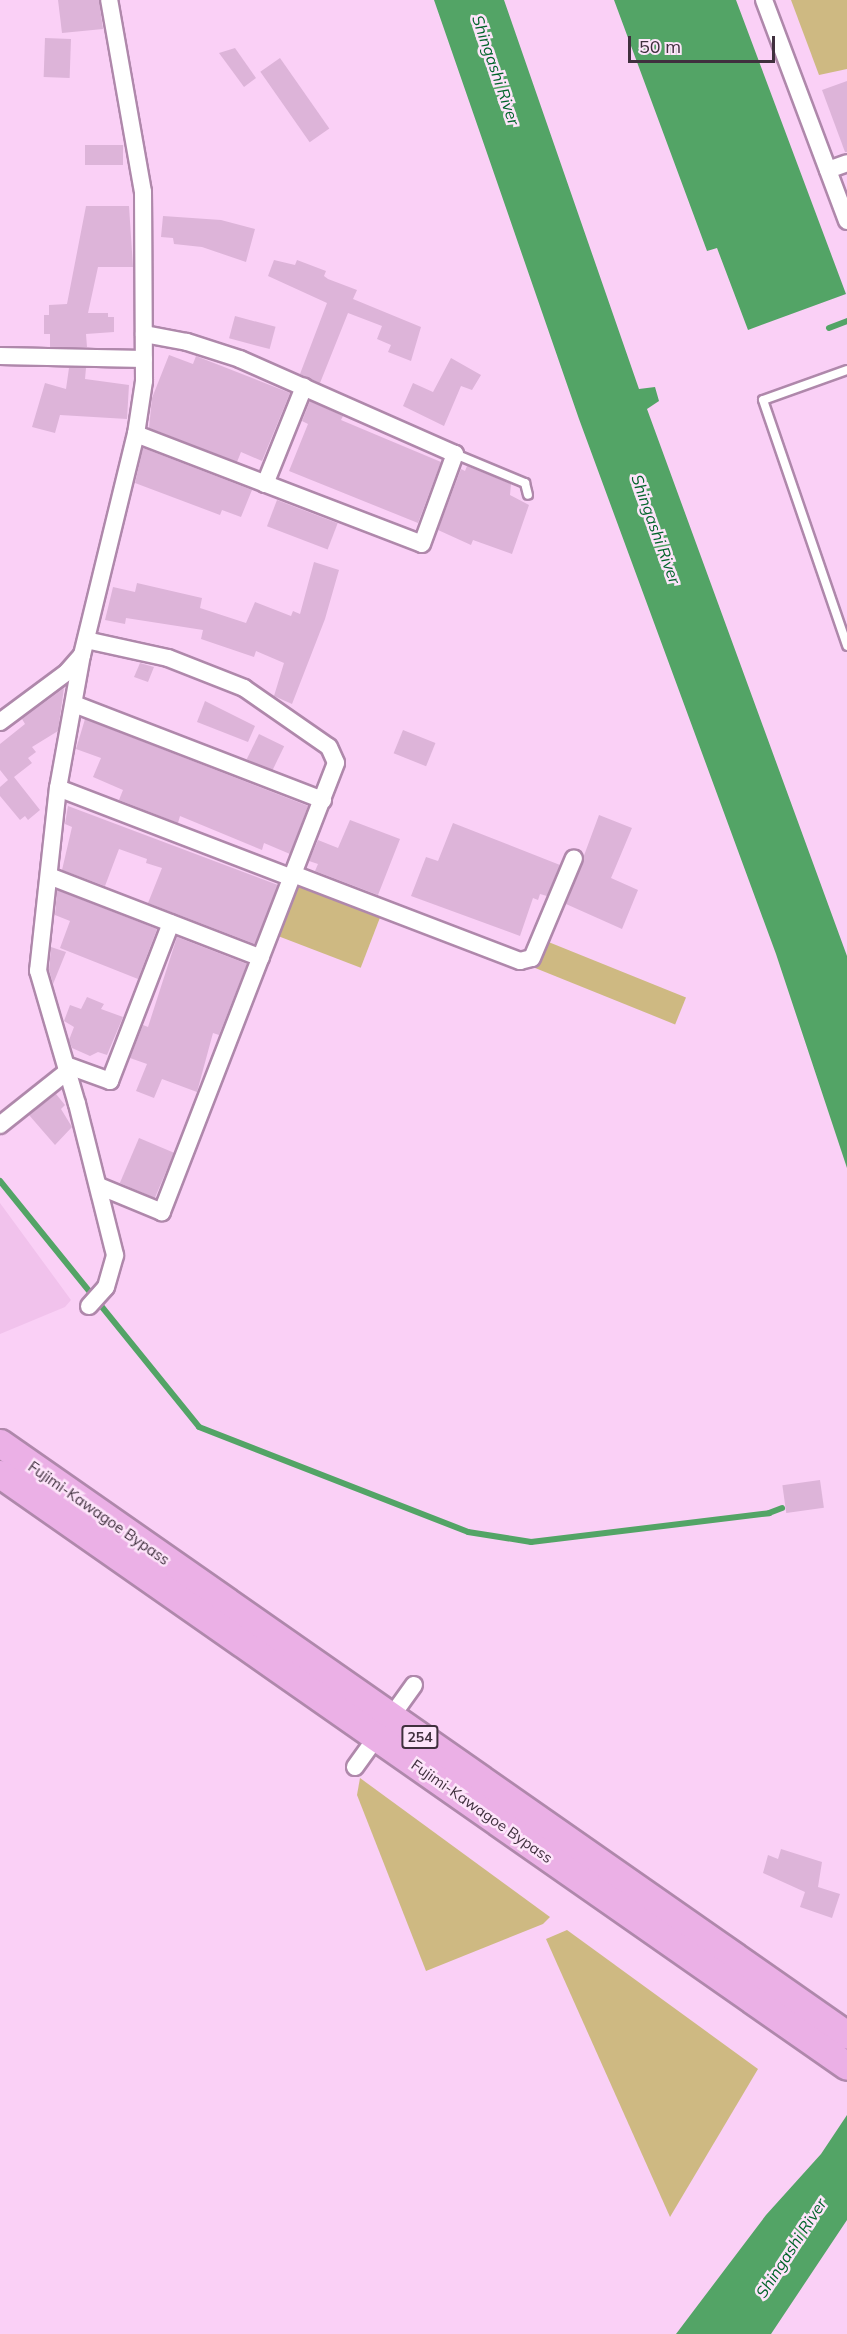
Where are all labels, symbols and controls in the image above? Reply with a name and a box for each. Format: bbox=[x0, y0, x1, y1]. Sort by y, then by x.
water label: Shingashi River bbox=[468, 13, 524, 127]
scale bar bbox=[631, 24, 778, 62]
text: 50 m bbox=[639, 35, 681, 58]
water label: Shingashi River bbox=[627, 472, 685, 586]
street label: Fujimi-Kawagoe Bypass bbox=[25, 1457, 173, 1569]
road number: 254 bbox=[400, 1726, 440, 1748]
street label: Fujimi-Kawagoe Bypass bbox=[408, 1755, 556, 1867]
water label: Shingashi River bbox=[752, 2195, 830, 2301]

